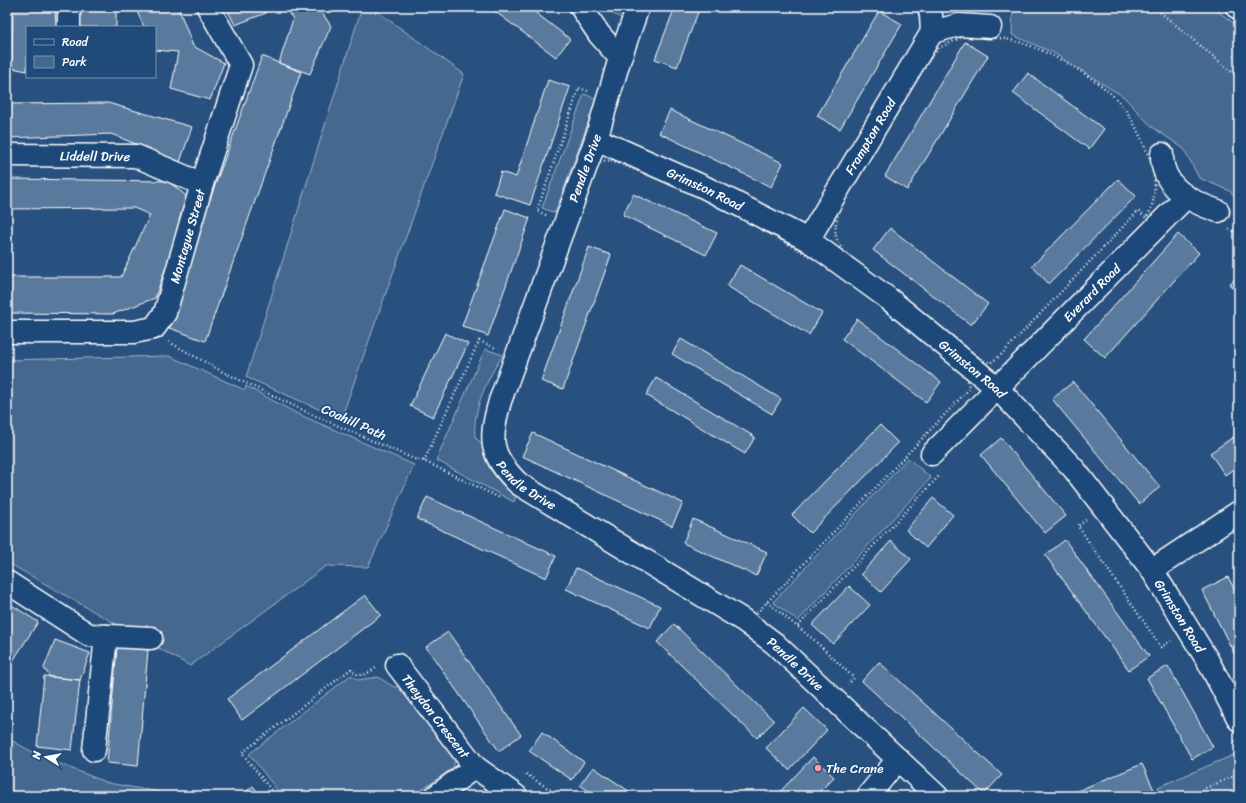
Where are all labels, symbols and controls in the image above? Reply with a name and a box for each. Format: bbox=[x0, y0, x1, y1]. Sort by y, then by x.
legend bbox=[26, 26, 156, 78]
text: Road bbox=[62, 31, 89, 53]
text: Park bbox=[62, 51, 87, 73]
street label: Frampton Road bbox=[838, 92, 903, 179]
street label: Pendle Drive bbox=[562, 130, 608, 206]
street label: Liddell Drive bbox=[60, 144, 131, 167]
street label: Grimston Road bbox=[663, 160, 749, 217]
street label: Montague Street bbox=[163, 185, 212, 286]
street label: Everard Road bbox=[1057, 257, 1127, 327]
street label: Grimston Road bbox=[934, 333, 1013, 404]
street label: Coahill Path bbox=[318, 397, 391, 447]
street label: Pendle Drive bbox=[490, 455, 561, 516]
street label: Grimston Road bbox=[1149, 574, 1212, 658]
street label: Pendle Drive bbox=[762, 630, 830, 697]
street label: Theydon Crescent bbox=[396, 668, 476, 764]
north arrow bbox=[26, 737, 66, 777]
text: N bbox=[26, 749, 47, 762]
place label: The Crane bbox=[826, 757, 883, 780]
marker: The Crane bbox=[813, 763, 823, 773]

